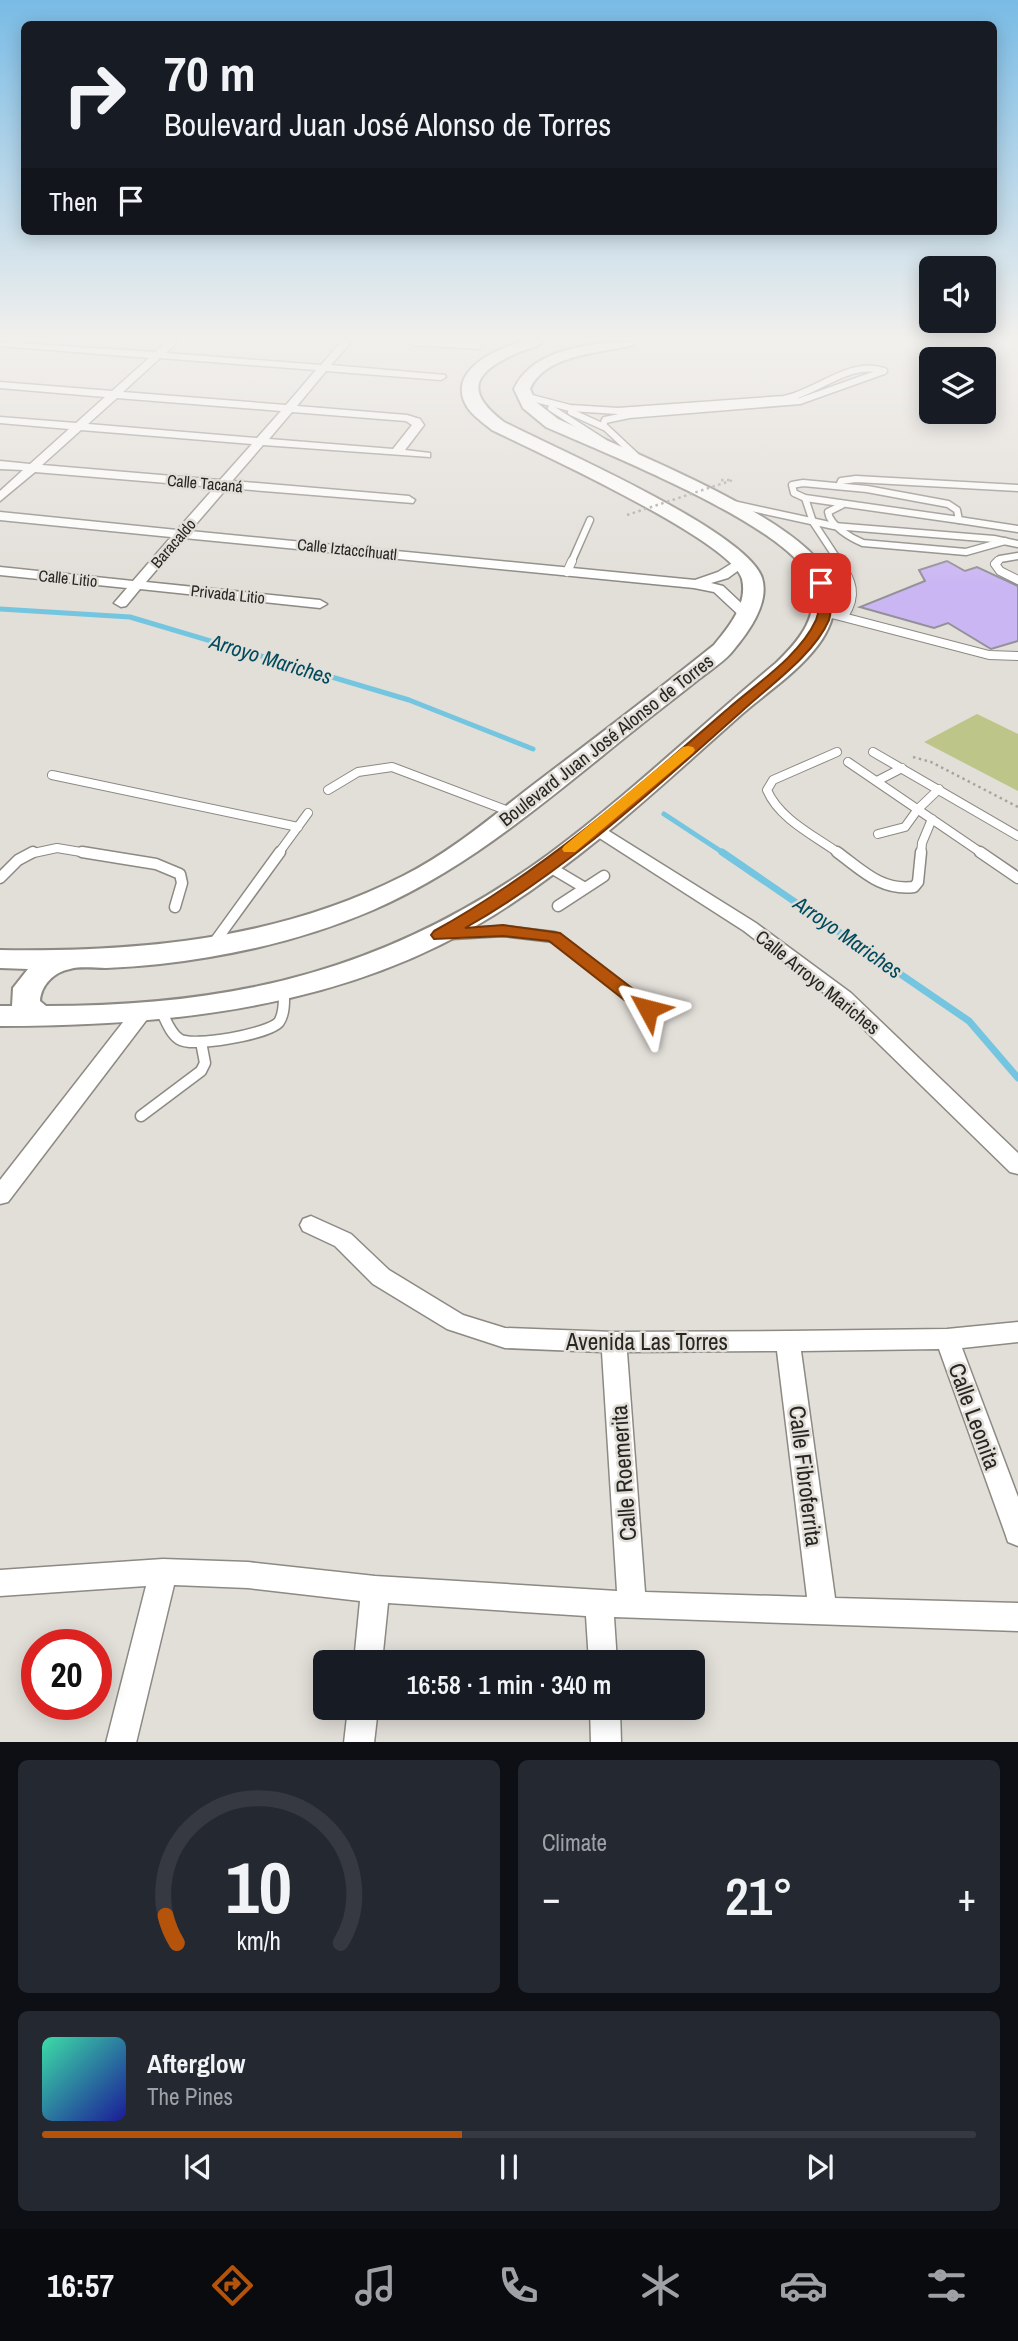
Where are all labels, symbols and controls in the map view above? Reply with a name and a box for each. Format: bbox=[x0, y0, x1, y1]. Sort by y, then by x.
text: 70 m bbox=[164, 40, 256, 106]
icon: right bbox=[49, 49, 140, 140]
text: Boulevard Juan José Alonso de Torres bbox=[164, 103, 611, 146]
icon: arrive bbox=[112, 182, 150, 220]
text: Then bbox=[49, 184, 98, 219]
map controls bbox=[919, 256, 996, 424]
button: sound bbox=[919, 256, 996, 333]
button: layers bbox=[919, 347, 996, 424]
street label: Calle Tacaná bbox=[166, 469, 244, 497]
street label: Baracaldo bbox=[145, 513, 201, 573]
street label: Calle Iztaccíhuatl bbox=[296, 533, 398, 565]
pin bbox=[791, 553, 851, 613]
street label: Calle Litio bbox=[37, 564, 99, 592]
icon: arrive bbox=[802, 564, 840, 602]
street label: Privada Litio bbox=[190, 579, 266, 609]
water label: Arroyo Mariches bbox=[205, 626, 336, 691]
street label: Boulevard Juan José Alonso de Torres bbox=[493, 648, 719, 832]
water label: Arroyo Mariches bbox=[787, 888, 908, 985]
street label: Calle Arroyo Mariches bbox=[750, 924, 886, 1040]
position arrow bbox=[611, 972, 685, 1046]
street label: Avenida Las Torres bbox=[565, 1326, 728, 1357]
street label: Calle Leonita bbox=[941, 1358, 1009, 1474]
street label: Calle Roemerita bbox=[603, 1403, 643, 1542]
street label: Calle Fibroferrita bbox=[782, 1404, 830, 1549]
speed limit sign: 20 bbox=[21, 1629, 112, 1720]
text: 16:58 · 1 min · 340 m bbox=[407, 1667, 611, 1702]
text: Climate bbox=[542, 1827, 607, 1858]
text: 10 bbox=[226, 1838, 292, 1936]
text: 21° bbox=[725, 1861, 793, 1931]
text: − bbox=[542, 1872, 560, 1923]
text: + bbox=[958, 1872, 976, 1923]
text: km/h bbox=[237, 1923, 281, 1957]
text: Afterglow bbox=[147, 2046, 245, 2081]
text: The Pines bbox=[147, 2081, 233, 2112]
icon: previous bbox=[179, 2148, 217, 2186]
icon: pause bbox=[490, 2148, 528, 2186]
icon: next bbox=[801, 2148, 839, 2186]
icon: directions bbox=[208, 2261, 257, 2310]
icon: music bbox=[351, 2261, 400, 2310]
icon: phone bbox=[494, 2261, 543, 2310]
icon: climate bbox=[636, 2261, 685, 2310]
icon: car bbox=[779, 2261, 828, 2310]
icon: filters bbox=[922, 2261, 971, 2310]
text: 16:57 bbox=[47, 2264, 114, 2307]

